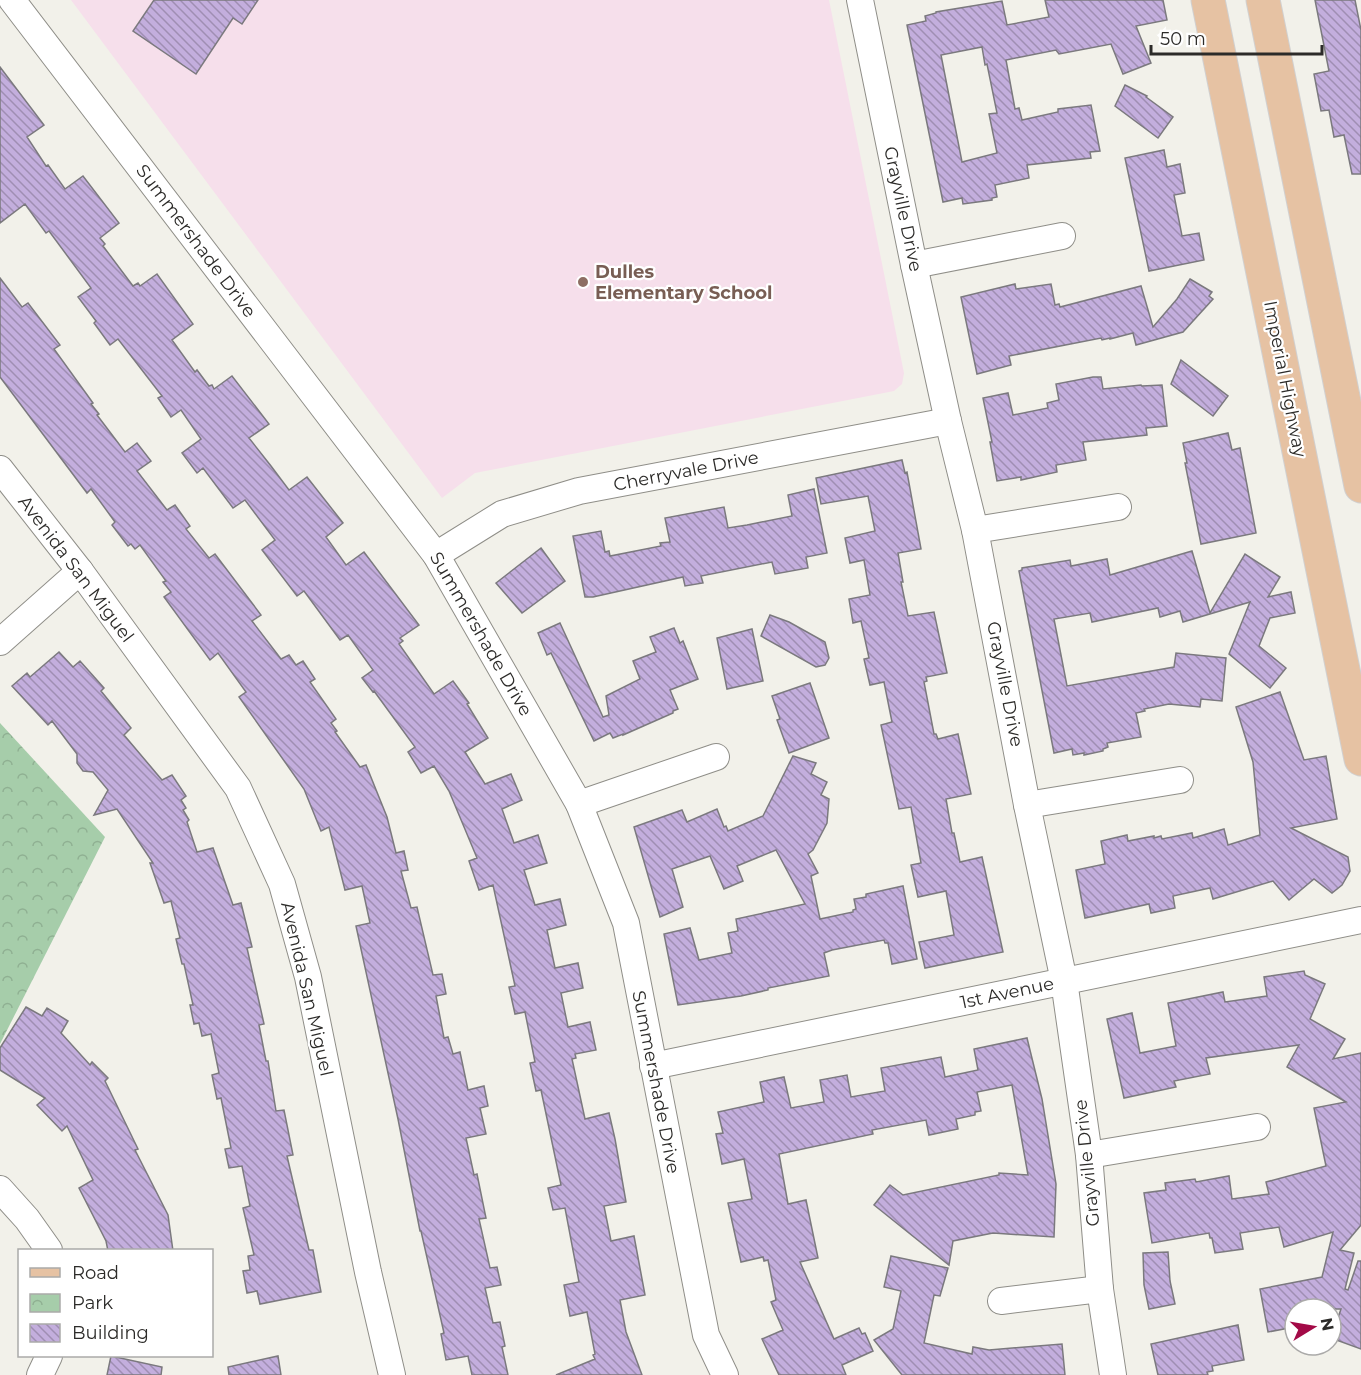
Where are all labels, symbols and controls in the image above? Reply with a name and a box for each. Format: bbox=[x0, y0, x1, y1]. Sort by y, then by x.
scale bar bbox=[1151, 18, 1322, 56]
text: 50 m bbox=[1160, 28, 1206, 50]
street label: Grayville Drive bbox=[879, 144, 927, 274]
street label: Summershade Drive bbox=[131, 160, 261, 322]
place label: Dulles Elementary School bbox=[595, 261, 772, 304]
marker: Dulles Elementary School bbox=[576, 275, 590, 289]
street label: Imperial Highway bbox=[1259, 299, 1311, 459]
street label: Cherryvale Drive bbox=[612, 446, 760, 496]
street label: Avenida San Miguel bbox=[14, 491, 138, 647]
street label: Summershade Drive bbox=[425, 548, 537, 720]
street label: Grayville Drive bbox=[982, 619, 1028, 749]
street label: Avenida San Miguel bbox=[276, 900, 338, 1078]
street label: 1st Avenue bbox=[958, 972, 1056, 1014]
street label: Summershade Drive bbox=[627, 989, 685, 1175]
street label: Grayville Drive bbox=[1069, 1098, 1105, 1227]
legend bbox=[18, 1249, 213, 1357]
text: Road bbox=[72, 1262, 119, 1284]
text: Park bbox=[72, 1292, 113, 1314]
north arrow bbox=[1283, 1297, 1343, 1357]
text: N bbox=[1317, 1316, 1338, 1332]
text: Building bbox=[72, 1322, 149, 1344]

